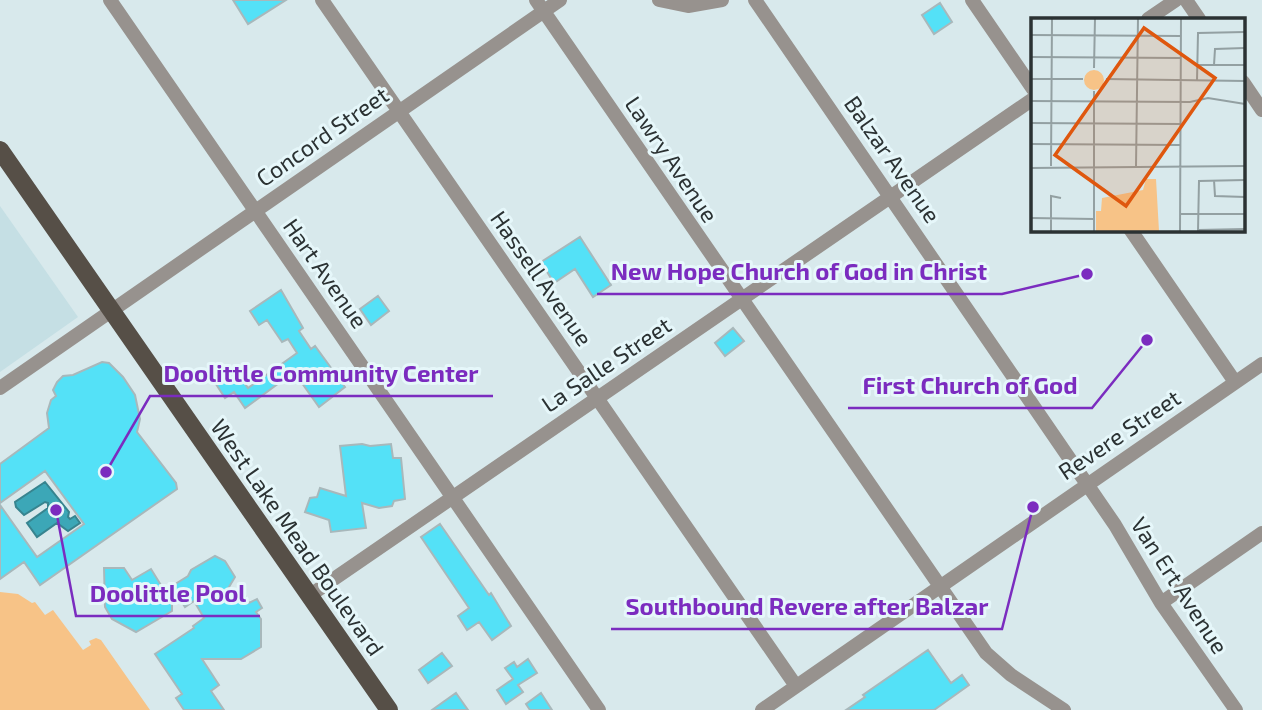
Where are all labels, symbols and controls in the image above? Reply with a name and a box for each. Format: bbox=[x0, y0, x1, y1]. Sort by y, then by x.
inset map bbox=[1031, 18, 1244, 231]
street label: Concord Street bbox=[251, 80, 394, 192]
street label: Balzar Avenue bbox=[839, 90, 947, 228]
street label: Lawry Avenue bbox=[620, 91, 724, 227]
street label: Hassell Avenue bbox=[485, 205, 599, 351]
street label: Hart Avenue bbox=[278, 213, 374, 333]
callout: New Hope Church of God in Christ bbox=[597, 249, 1002, 294]
text: New Hope Church of God in Christ bbox=[611, 256, 987, 285]
street label: La Salle Street bbox=[536, 310, 676, 418]
callout: Doolittle Community Center bbox=[150, 351, 493, 396]
text: Doolittle Community Center bbox=[163, 358, 479, 387]
callout: First Church of God bbox=[848, 363, 1092, 408]
text: First Church of God bbox=[862, 370, 1078, 399]
street label: Revere Street bbox=[1053, 383, 1186, 485]
street label: West Lake Mead Boulevard bbox=[206, 413, 390, 661]
street label: Van Ert Avenue bbox=[1126, 512, 1234, 658]
callout: Doolittle Pool bbox=[76, 571, 260, 616]
text: Doolittle Pool bbox=[90, 578, 246, 607]
callout: Southbound Revere after Balzar bbox=[611, 584, 1002, 629]
text: Southbound Revere after Balzar bbox=[626, 591, 989, 620]

